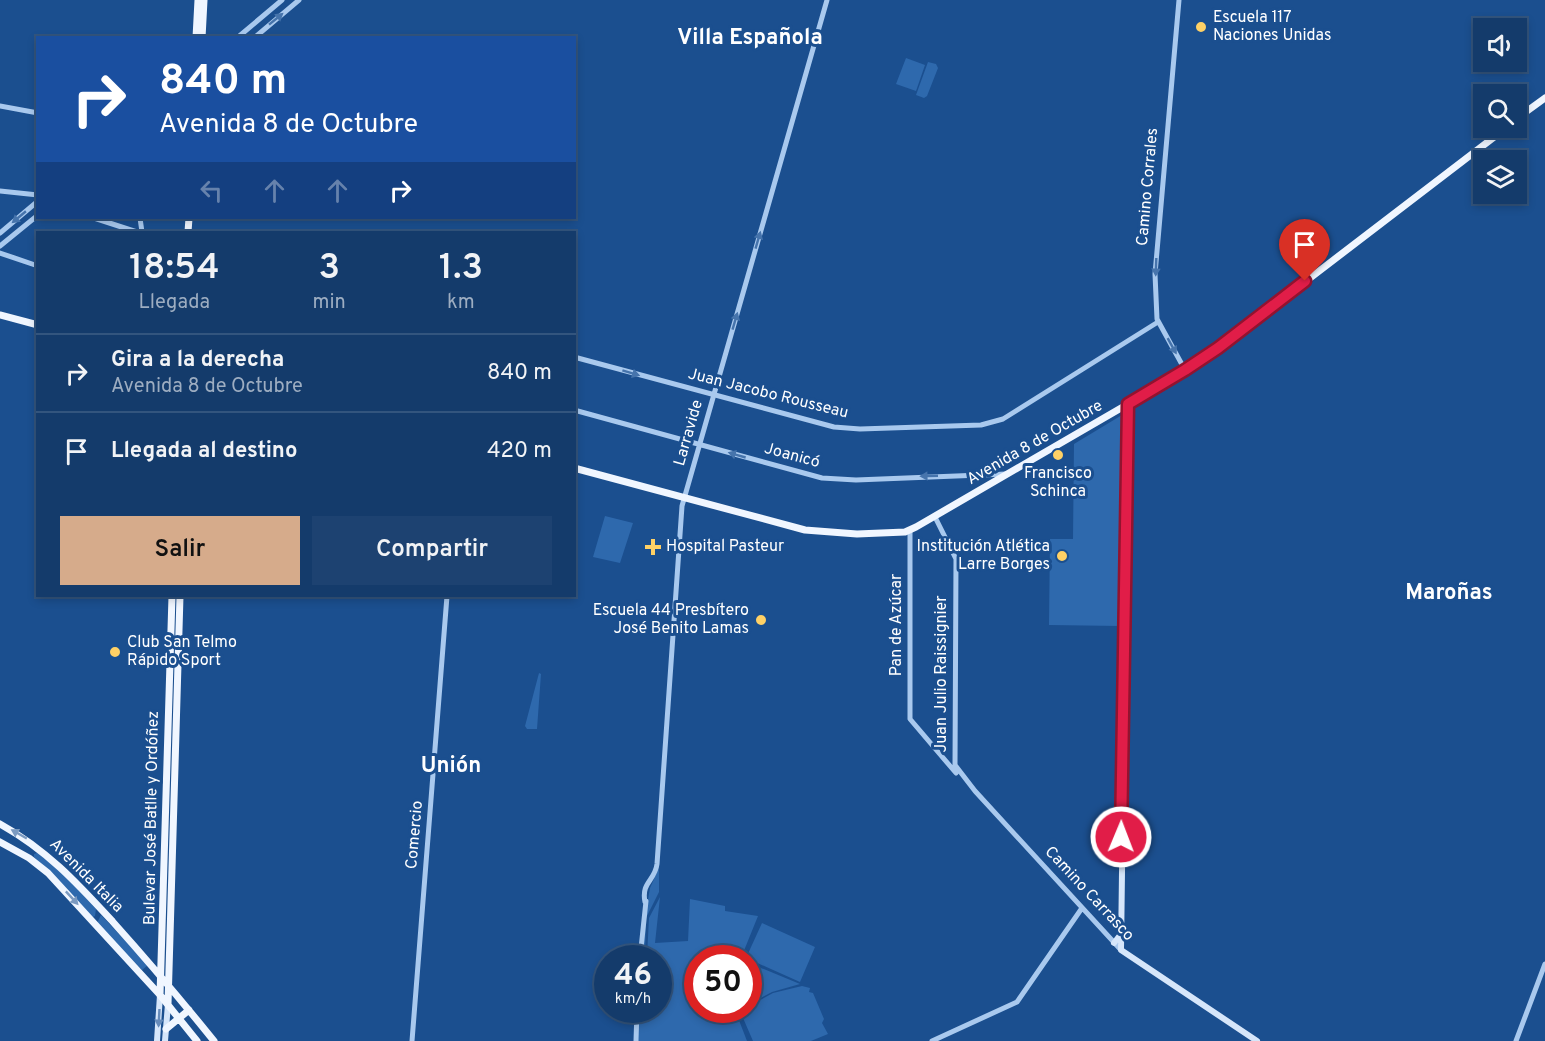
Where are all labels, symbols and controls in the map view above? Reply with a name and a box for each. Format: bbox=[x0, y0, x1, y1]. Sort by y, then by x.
place label: Escuela 117 Naciones Unidas bbox=[1213, 8, 1331, 46]
one-way arrow bbox=[269, 13, 284, 25]
map controls bbox=[1473, 18, 1527, 204]
button: sound bbox=[1473, 18, 1527, 72]
marker: Escuela 117 Naciones Unidas bbox=[1194, 20, 1208, 34]
district label: Villa Española bbox=[677, 25, 823, 52]
text: 840 m bbox=[159, 56, 287, 109]
icon: right bbox=[60, 60, 138, 138]
button: search bbox=[1473, 84, 1527, 138]
text: Avenida 8 de Octubre bbox=[159, 108, 418, 142]
street label: Camino Corrales bbox=[1133, 127, 1163, 247]
button: layers bbox=[1473, 150, 1527, 204]
icon: left bbox=[195, 174, 228, 207]
icon: ahead bbox=[258, 174, 291, 207]
icon: ahead bbox=[321, 174, 354, 207]
icon: right bbox=[384, 174, 417, 207]
one-way arrow bbox=[12, 210, 27, 223]
pin bbox=[1279, 219, 1330, 281]
icon: arrive bbox=[1288, 228, 1321, 261]
one-way arrow bbox=[754, 231, 763, 249]
text: 18:54 bbox=[129, 246, 220, 292]
text: 3 bbox=[318, 246, 340, 292]
text: 1.3 bbox=[439, 246, 483, 292]
one-way arrow bbox=[1151, 258, 1160, 277]
text: Llegada bbox=[139, 290, 210, 316]
text: min bbox=[313, 290, 346, 316]
text: km bbox=[447, 290, 475, 316]
one-way arrow bbox=[731, 312, 740, 330]
one-way arrow bbox=[1167, 338, 1177, 355]
text: Gira a la derecha bbox=[111, 347, 284, 374]
icon: right bbox=[60, 357, 93, 390]
text: 840 m bbox=[487, 360, 552, 387]
street label: Juan Jacobo Rousseau bbox=[686, 364, 850, 424]
one-way arrow bbox=[622, 369, 640, 378]
text: Avenida 8 de Octubre bbox=[111, 374, 303, 400]
street label: Avenida 8 de Octubre bbox=[964, 396, 1106, 490]
street label: Larravide bbox=[670, 398, 708, 468]
icon: arrive bbox=[60, 435, 93, 468]
text: Llegada al destino bbox=[111, 438, 297, 465]
text: 420 m bbox=[487, 438, 552, 465]
street label: Joanicó bbox=[762, 439, 822, 473]
marker: Francisco Schinca bbox=[1051, 448, 1065, 462]
one-way arrow bbox=[728, 450, 746, 459]
place label: Francisco Schinca bbox=[1024, 464, 1092, 502]
one-way arrow bbox=[919, 471, 938, 481]
button: Salir bbox=[60, 516, 300, 585]
button: Compartir bbox=[312, 516, 552, 585]
place label: Hospital Pasteur bbox=[666, 537, 784, 557]
place label: Institución Atlética Larre Borges bbox=[916, 537, 1050, 575]
marker: Hospital Pasteur bbox=[644, 538, 662, 556]
marker: Institución Atlética Larre Borges bbox=[1055, 549, 1069, 563]
street label: Pan de Azúcar bbox=[887, 574, 907, 676]
district label: Maroñas bbox=[1405, 580, 1493, 607]
street label: Juan Julio Raissignier bbox=[932, 595, 952, 753]
place label: Escuela 44 Presbítero José Benito Lamas bbox=[593, 601, 749, 639]
marker: Escuela 44 Presbítero José Benito Lamas bbox=[754, 613, 768, 627]
place label: Club San Telmo Rápido Sport bbox=[127, 633, 237, 671]
marker: Club San Telmo Rápido Sport bbox=[108, 645, 122, 659]
street label: Bulevar José Batlle y Ordóñez bbox=[140, 711, 164, 925]
district label: Unión bbox=[421, 753, 481, 780]
street label: Comercio bbox=[402, 800, 428, 870]
position arrow bbox=[1089, 805, 1153, 869]
one-way arrow bbox=[11, 829, 27, 840]
street label: Avenida Italia bbox=[45, 835, 127, 917]
street label: Camino Carrasco bbox=[1040, 842, 1138, 946]
one-way arrow bbox=[64, 891, 78, 905]
speed limit sign: 50 bbox=[684, 945, 762, 1023]
text: 46 bbox=[614, 958, 652, 995]
text: km/h bbox=[615, 990, 651, 1009]
one-way arrow bbox=[154, 1008, 163, 1027]

